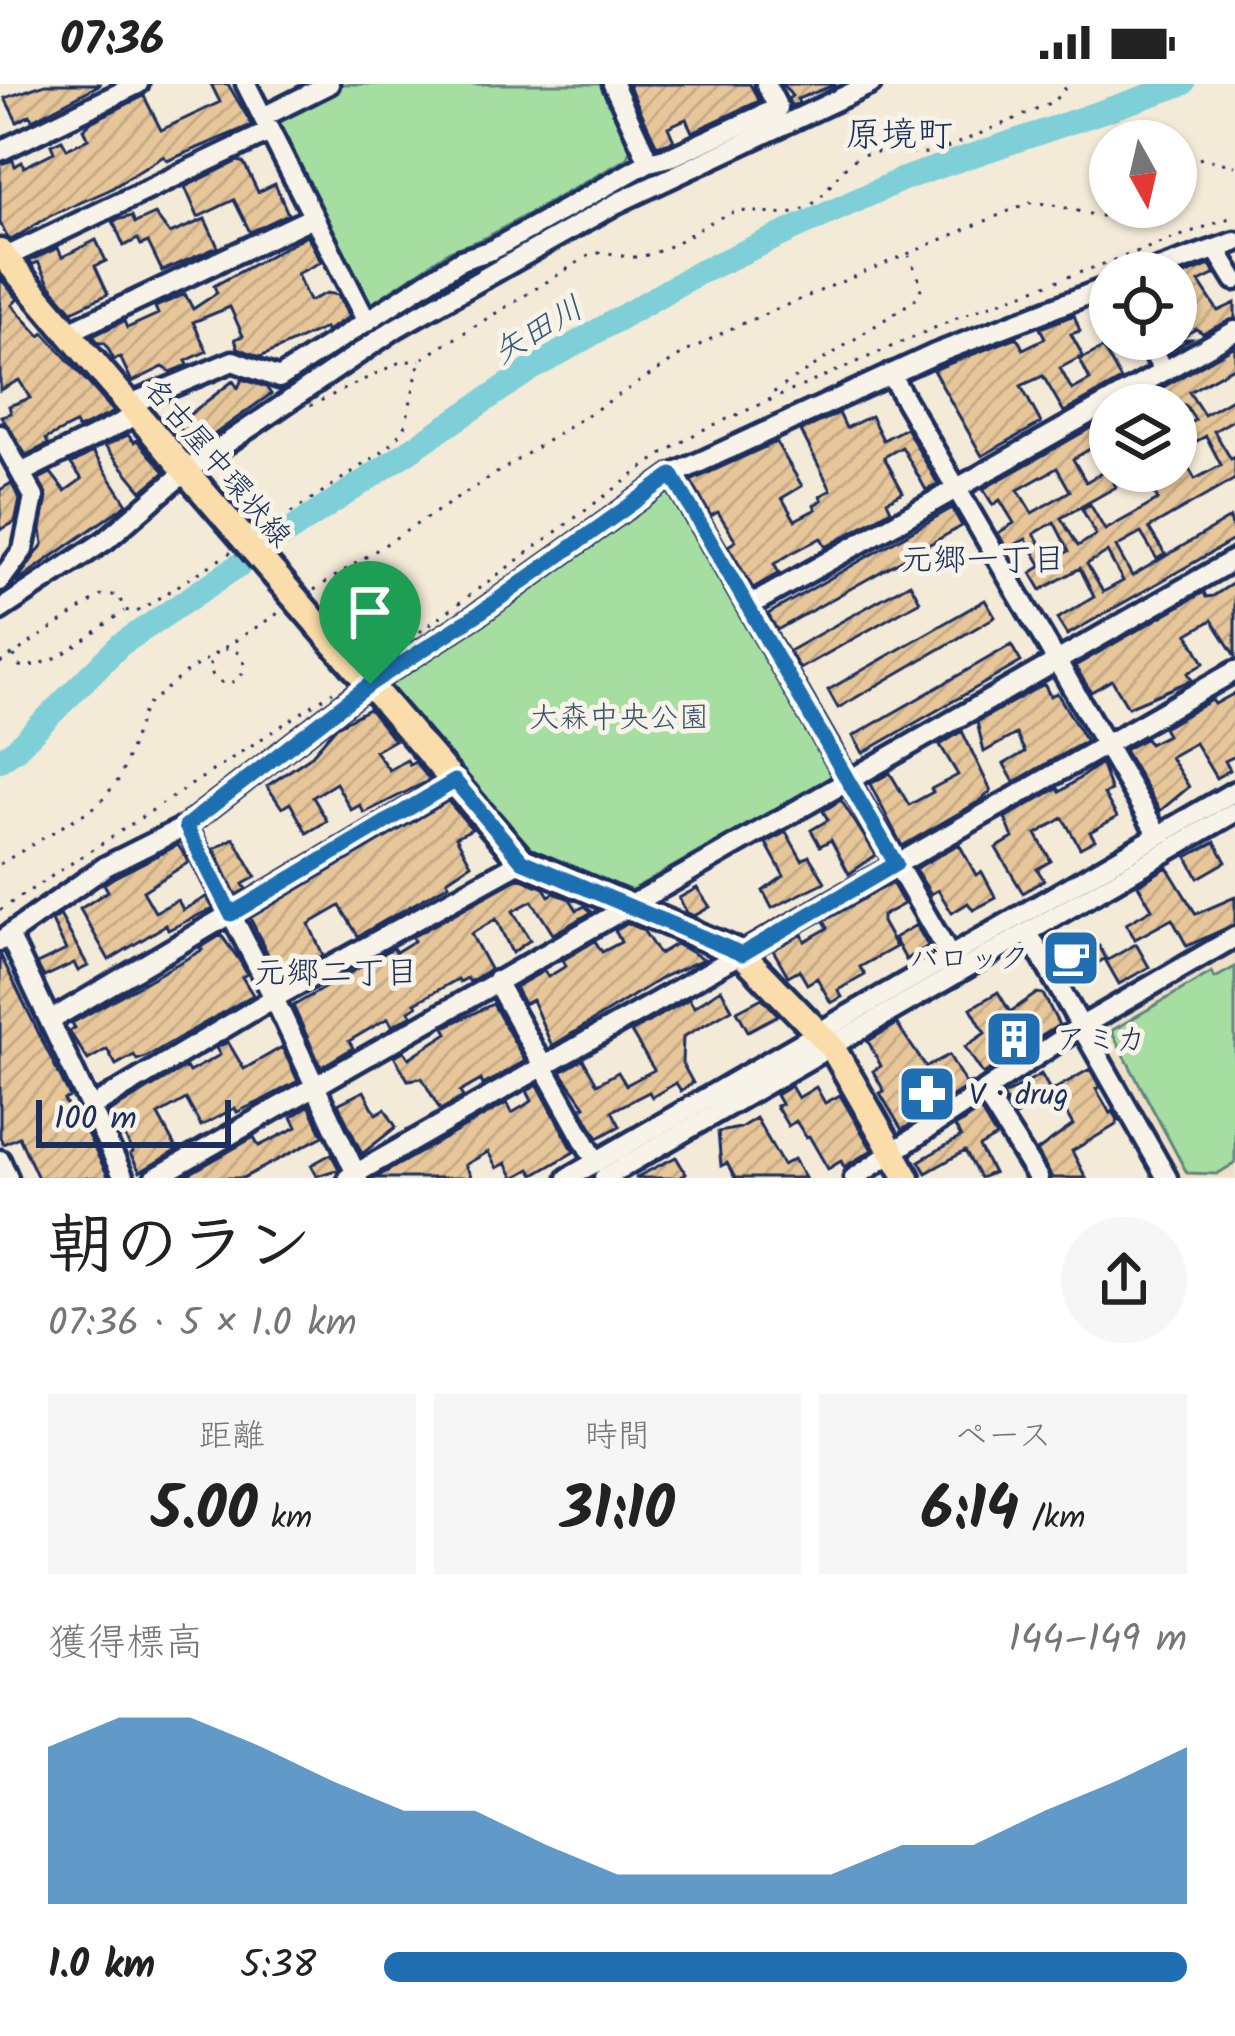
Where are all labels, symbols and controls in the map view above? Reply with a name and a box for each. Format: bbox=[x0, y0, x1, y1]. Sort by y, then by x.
text: 07:36 bbox=[60, 6, 164, 78]
district label: 原境町 bbox=[845, 108, 953, 165]
north arrow bbox=[1089, 120, 1197, 228]
map controls bbox=[1089, 120, 1197, 492]
button: locate bbox=[1089, 252, 1197, 360]
water label: 矢田川 bbox=[483, 284, 595, 380]
street label: 名古屋中環状線 bbox=[131, 367, 302, 559]
button: layers bbox=[1089, 384, 1197, 492]
district label: 元郷一丁目 bbox=[901, 535, 1066, 588]
pin bbox=[319, 561, 421, 684]
icon: arrive bbox=[337, 579, 403, 645]
park label: 大森中央公園 bbox=[529, 695, 709, 743]
cafe icon: バロック bbox=[1040, 927, 1102, 989]
place label: バロック bbox=[909, 936, 1029, 984]
district label: 元郷二丁目 bbox=[254, 948, 419, 1001]
building icon: アミカ bbox=[983, 1008, 1045, 1070]
place label: アミカ bbox=[1056, 1017, 1146, 1065]
pharmacy icon: V・drug bbox=[896, 1063, 958, 1125]
place label: V・drug bbox=[969, 1072, 1069, 1120]
scale bar bbox=[36, 1094, 231, 1147]
text: 100 m bbox=[54, 1094, 137, 1147]
text: 朝のラン bbox=[48, 1196, 312, 1301]
button: share bbox=[1061, 1217, 1187, 1343]
text: 07:36 · 5 × 1.0 km bbox=[48, 1294, 357, 1356]
text: 距離 bbox=[199, 1411, 265, 1464]
text: 時間 bbox=[584, 1411, 650, 1464]
text: ペース bbox=[955, 1411, 1052, 1464]
text: 5.00 bbox=[151, 1464, 257, 1560]
text: 31:10 bbox=[560, 1464, 675, 1560]
text: 6:14 bbox=[921, 1464, 1019, 1560]
text: km bbox=[257, 1493, 312, 1546]
text: /km bbox=[1019, 1493, 1086, 1546]
text: 144–149 m bbox=[1009, 1610, 1187, 1672]
text: 獲得標高 bbox=[48, 1614, 204, 1676]
text: 1.0 km bbox=[48, 1936, 155, 1998]
text: 5:38 bbox=[240, 1936, 316, 1998]

